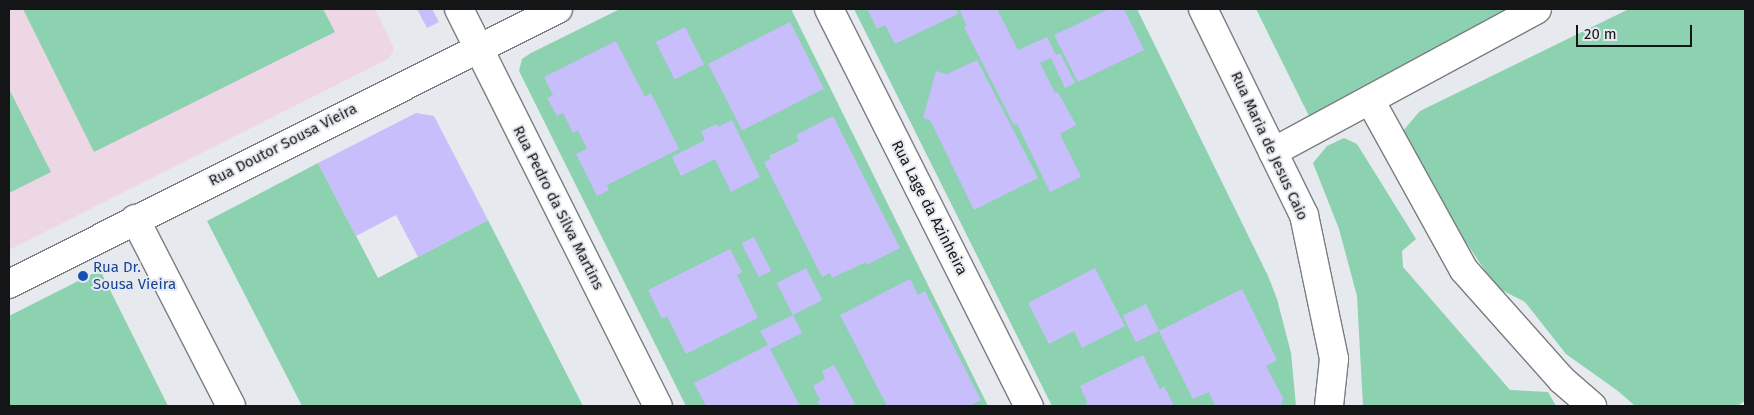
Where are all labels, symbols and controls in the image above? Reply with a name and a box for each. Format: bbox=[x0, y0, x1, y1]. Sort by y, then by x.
scale bar bbox=[1579, 15, 1695, 47]
text: 20 m bbox=[1584, 25, 1617, 43]
street label: Rua Maria de Jesus Caio bbox=[1227, 69, 1311, 223]
street label: Rua Doutor Sousa Vieira bbox=[206, 100, 360, 190]
street label: Rua Pedro da Silva Martins bbox=[509, 123, 607, 293]
street label: Rua Lage da Azinheira bbox=[887, 138, 971, 278]
place label: Rua Dr. Sousa Vieira bbox=[93, 258, 176, 293]
marker: Rua Dr. Sousa Vieira bbox=[77, 270, 89, 282]

